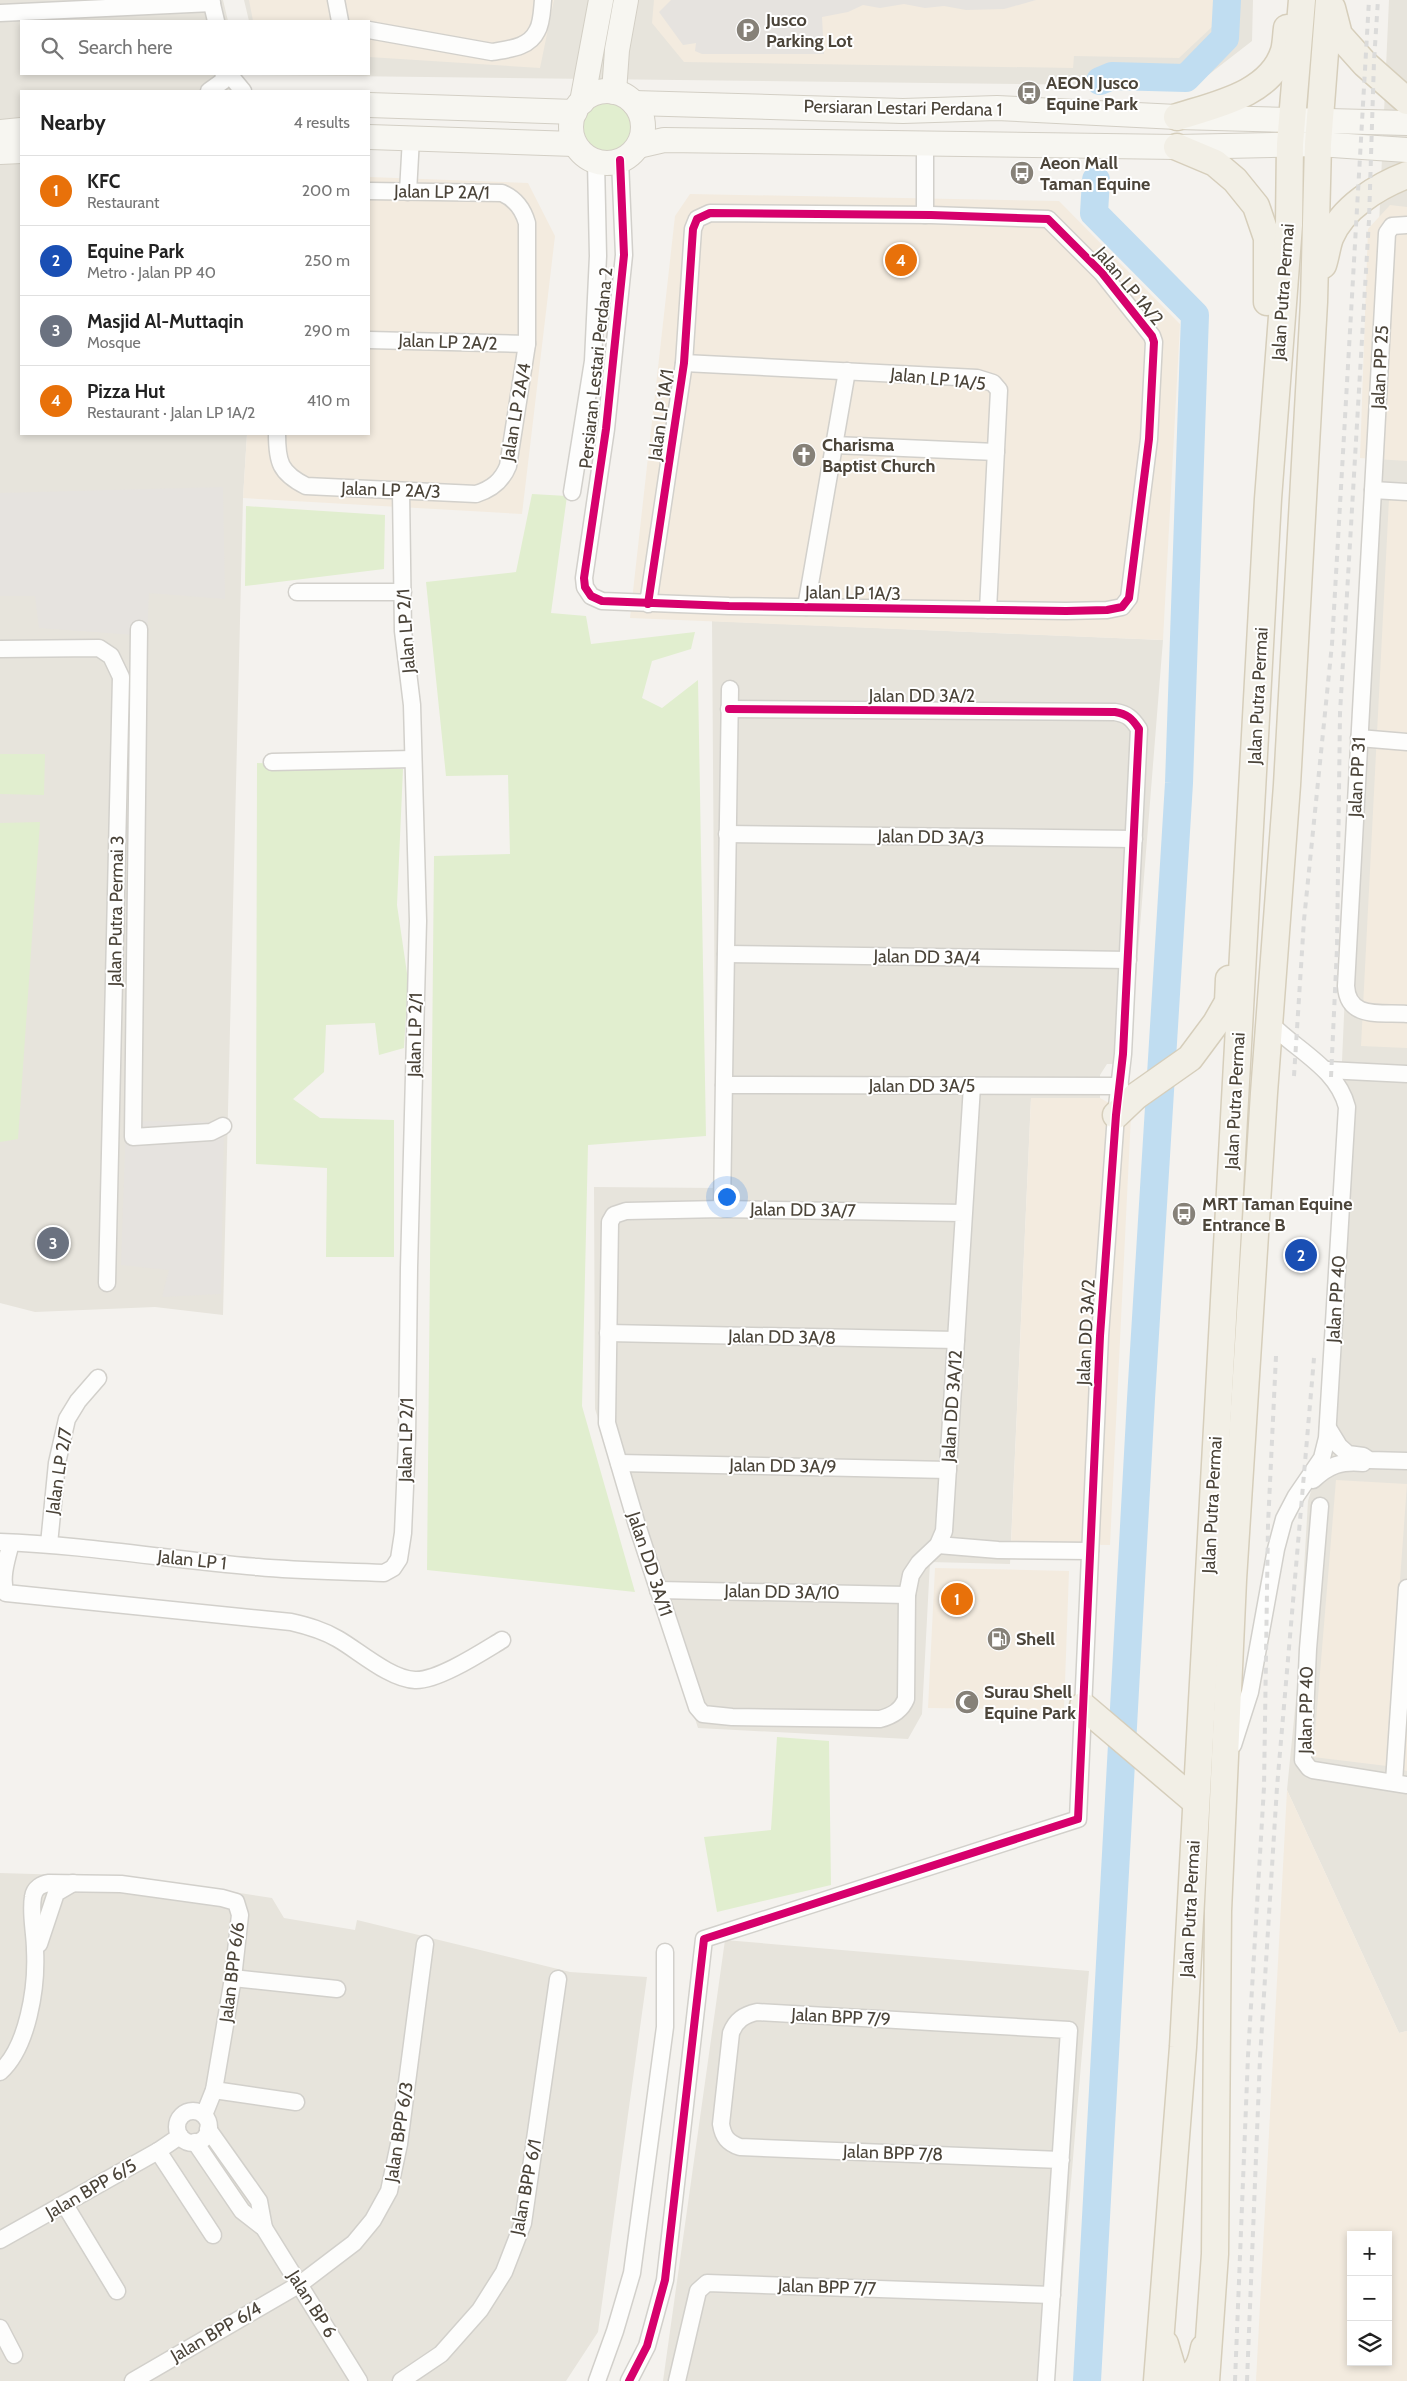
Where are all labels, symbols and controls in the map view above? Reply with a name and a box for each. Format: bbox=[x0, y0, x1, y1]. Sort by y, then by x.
place label: Jusco Parking Lot bbox=[765, 9, 853, 52]
parking icon: Jusco Parking Lot bbox=[735, 17, 761, 43]
search box bbox=[20, 20, 370, 75]
icon: search bbox=[38, 34, 66, 62]
text: Search here bbox=[78, 36, 172, 59]
place label: AEON Jusco Equine Park bbox=[1046, 72, 1139, 115]
bus stop icon: AEON Jusco Equine Park bbox=[1016, 80, 1042, 106]
street label: Persiaran Lestari Perdana 1 bbox=[803, 95, 1003, 121]
text: Nearby bbox=[40, 110, 106, 135]
text: 4 results bbox=[293, 113, 350, 132]
place label: Aeon Mall Taman Equine bbox=[1040, 152, 1150, 195]
bus stop icon: Aeon Mall Taman Equine bbox=[1009, 160, 1035, 186]
text: KFC bbox=[87, 170, 120, 193]
street label: Jalan LP 2A/1 bbox=[393, 180, 490, 204]
text: 1 bbox=[53, 181, 59, 200]
text: 200 m bbox=[302, 181, 350, 200]
text: Restaurant bbox=[87, 193, 159, 212]
street label: Jalan Putra Permai bbox=[1267, 223, 1299, 362]
text: Equine Park bbox=[87, 240, 184, 263]
pin: 4 bbox=[885, 241, 917, 279]
street label: Jalan LP 1A/2 bbox=[1089, 242, 1168, 330]
text: 2 bbox=[52, 251, 60, 270]
text: 250 m bbox=[304, 251, 350, 270]
text: Metro · Jalan PP 40 bbox=[87, 263, 216, 282]
street label: Persiaran Lestari Perdana 2 bbox=[574, 266, 618, 470]
text: Masjid Al-Muttaqin bbox=[87, 310, 244, 333]
text: 3 bbox=[52, 321, 60, 340]
text: 290 m bbox=[304, 321, 350, 340]
street label: Jalan PP 25 bbox=[1367, 325, 1393, 410]
street label: Jalan LP 2A/2 bbox=[397, 329, 498, 355]
text: Mosque bbox=[87, 333, 141, 352]
street label: Jalan LP 2A/4 bbox=[496, 361, 535, 464]
street label: Jalan LP 1A/5 bbox=[888, 363, 987, 395]
street label: Jalan LP 1A/1 bbox=[644, 368, 678, 463]
text: Pizza Hut bbox=[87, 380, 165, 403]
text: 4 bbox=[51, 391, 61, 410]
text: 410 m bbox=[307, 391, 350, 410]
text: Restaurant · Jalan LP 1A/2 bbox=[87, 403, 255, 422]
place label: Charisma Baptist Church bbox=[822, 434, 935, 477]
church icon: Charisma Baptist Church bbox=[791, 442, 817, 468]
street label: Jalan LP 2A/3 bbox=[340, 477, 441, 503]
street label: Jalan LP 1A/3 bbox=[804, 581, 901, 605]
street label: Jalan LP 2/1 bbox=[392, 588, 420, 675]
street label: Jalan Putra Permai bbox=[1243, 627, 1273, 766]
street label: Jalan DD 3A/2 bbox=[868, 685, 975, 707]
street label: Jalan PP 31 bbox=[1344, 736, 1370, 819]
street label: Jalan DD 3A/3 bbox=[876, 825, 985, 849]
street label: Jalan Putra Permai 3 bbox=[104, 835, 128, 988]
street label: Jalan DD 3A/4 bbox=[873, 945, 980, 969]
street label: Jalan LP 2/1 bbox=[403, 993, 427, 1078]
street label: Jalan Putra Permai bbox=[1220, 1032, 1250, 1171]
street label: Jalan DD 3A/5 bbox=[868, 1075, 975, 1097]
your location bbox=[714, 1184, 740, 1210]
place label: MRT Taman Equine Entrance B bbox=[1202, 1193, 1352, 1236]
street label: Jalan DD 3A/7 bbox=[749, 1198, 856, 1222]
bus stop icon: MRT Taman Equine Entrance B bbox=[1171, 1201, 1197, 1227]
pin: 3 bbox=[37, 1224, 69, 1262]
pin: 2 bbox=[1285, 1236, 1317, 1274]
street label: Jalan PP 40 bbox=[1322, 1255, 1350, 1344]
street label: Jalan DD 3A/2 bbox=[1072, 1278, 1100, 1387]
street label: Jalan DD 3A/8 bbox=[727, 1325, 836, 1349]
street label: Jalan DD 3A/12 bbox=[937, 1349, 967, 1464]
street label: Jalan LP 2/1 bbox=[394, 1398, 418, 1483]
street label: Jalan LP 2/7 bbox=[41, 1426, 77, 1517]
street label: Jalan Putra Permai bbox=[1197, 1436, 1227, 1575]
street label: Jalan DD 3A/9 bbox=[728, 1454, 837, 1478]
street label: Jalan DD 3A/11 bbox=[622, 1508, 677, 1619]
street label: Jalan LP 1 bbox=[155, 1545, 228, 1575]
street label: Jalan DD 3A/10 bbox=[723, 1580, 840, 1604]
pin: 1 bbox=[941, 1580, 973, 1618]
fuel station icon: Shell bbox=[986, 1626, 1012, 1652]
place label: Shell bbox=[1016, 1628, 1055, 1650]
street label: Jalan PP 40 bbox=[1294, 1666, 1318, 1755]
place label: Surau Shell Equine Park bbox=[984, 1681, 1076, 1724]
mosque icon: Surau Shell Equine Park bbox=[954, 1689, 980, 1715]
street label: Jalan Putra Permai bbox=[1175, 1840, 1205, 1979]
street label: Jalan BPP 6/6 bbox=[215, 1920, 249, 2025]
street label: Jalan BPP 7/9 bbox=[790, 2003, 891, 2031]
street label: Jalan BPP 6/3 bbox=[380, 2080, 418, 2185]
street label: Jalan BPP 6/1 bbox=[506, 2137, 546, 2238]
street label: Jalan BPP 7/8 bbox=[842, 2140, 943, 2166]
street label: Jalan BPP 6/5 bbox=[41, 2154, 140, 2224]
map controls bbox=[1347, 2231, 1392, 2366]
button: + bbox=[1347, 2231, 1392, 2276]
street label: Jalan BP 6 bbox=[282, 2265, 341, 2342]
street label: Jalan BPP 7/7 bbox=[776, 2274, 877, 2300]
button: − bbox=[1347, 2276, 1392, 2321]
street label: Jalan BPP 6/4 bbox=[166, 2297, 265, 2367]
button: layers bbox=[1347, 2321, 1392, 2366]

